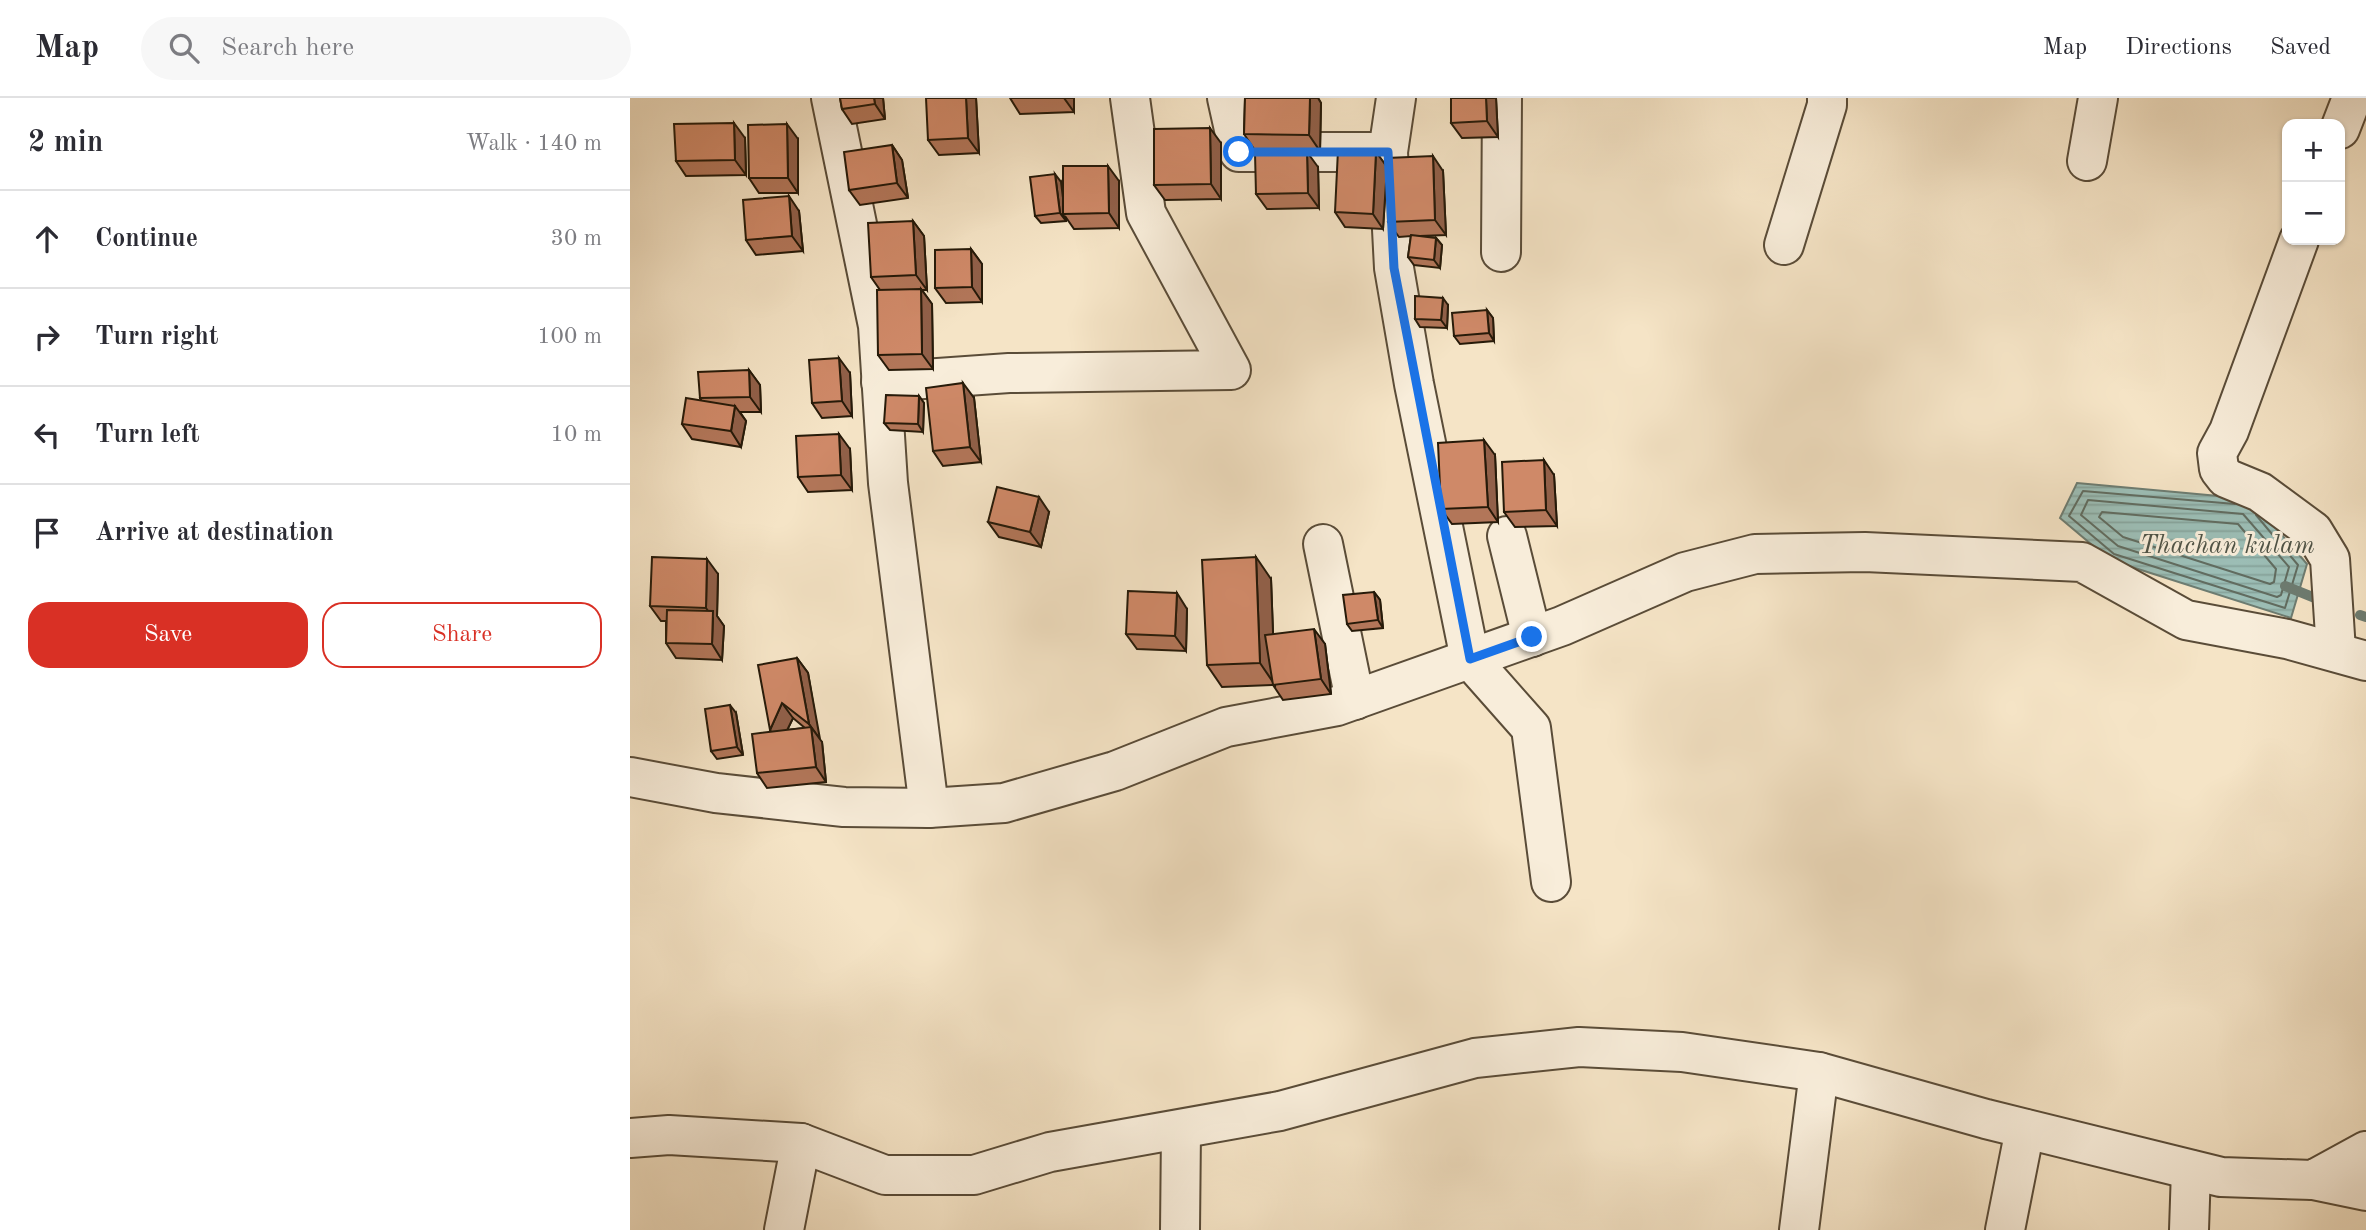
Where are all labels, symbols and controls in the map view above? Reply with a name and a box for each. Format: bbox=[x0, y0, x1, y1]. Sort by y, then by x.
search box bbox=[141, 17, 631, 80]
icon: search bbox=[165, 29, 203, 67]
text: Map bbox=[35, 32, 99, 65]
text: Search here bbox=[221, 35, 354, 61]
text: Map bbox=[2043, 36, 2087, 60]
text: Directions bbox=[2125, 36, 2232, 60]
text: Saved bbox=[2270, 36, 2331, 60]
map controls bbox=[2282, 119, 2345, 245]
button: + bbox=[2282, 119, 2345, 182]
text: 2 min bbox=[28, 128, 103, 158]
text: Walk · 140 m bbox=[466, 132, 602, 155]
route start bbox=[1223, 136, 1254, 167]
button: − bbox=[2282, 182, 2345, 245]
icon: ahead bbox=[28, 220, 66, 258]
text: Continue bbox=[95, 226, 198, 252]
text: 30 m bbox=[551, 227, 602, 250]
icon: right bbox=[28, 318, 66, 356]
text: Turn right bbox=[95, 324, 218, 350]
text: 100 m bbox=[537, 325, 602, 348]
icon: left bbox=[28, 416, 66, 454]
text: Turn left bbox=[95, 422, 200, 448]
text: 10 m bbox=[551, 423, 602, 446]
icon: arrive bbox=[28, 514, 66, 552]
text: Arrive at destination bbox=[95, 520, 334, 546]
water label: Thachan kulam bbox=[2139, 533, 2315, 559]
button: Save bbox=[28, 602, 308, 668]
button: Share bbox=[322, 602, 602, 668]
route end bbox=[1516, 621, 1547, 652]

